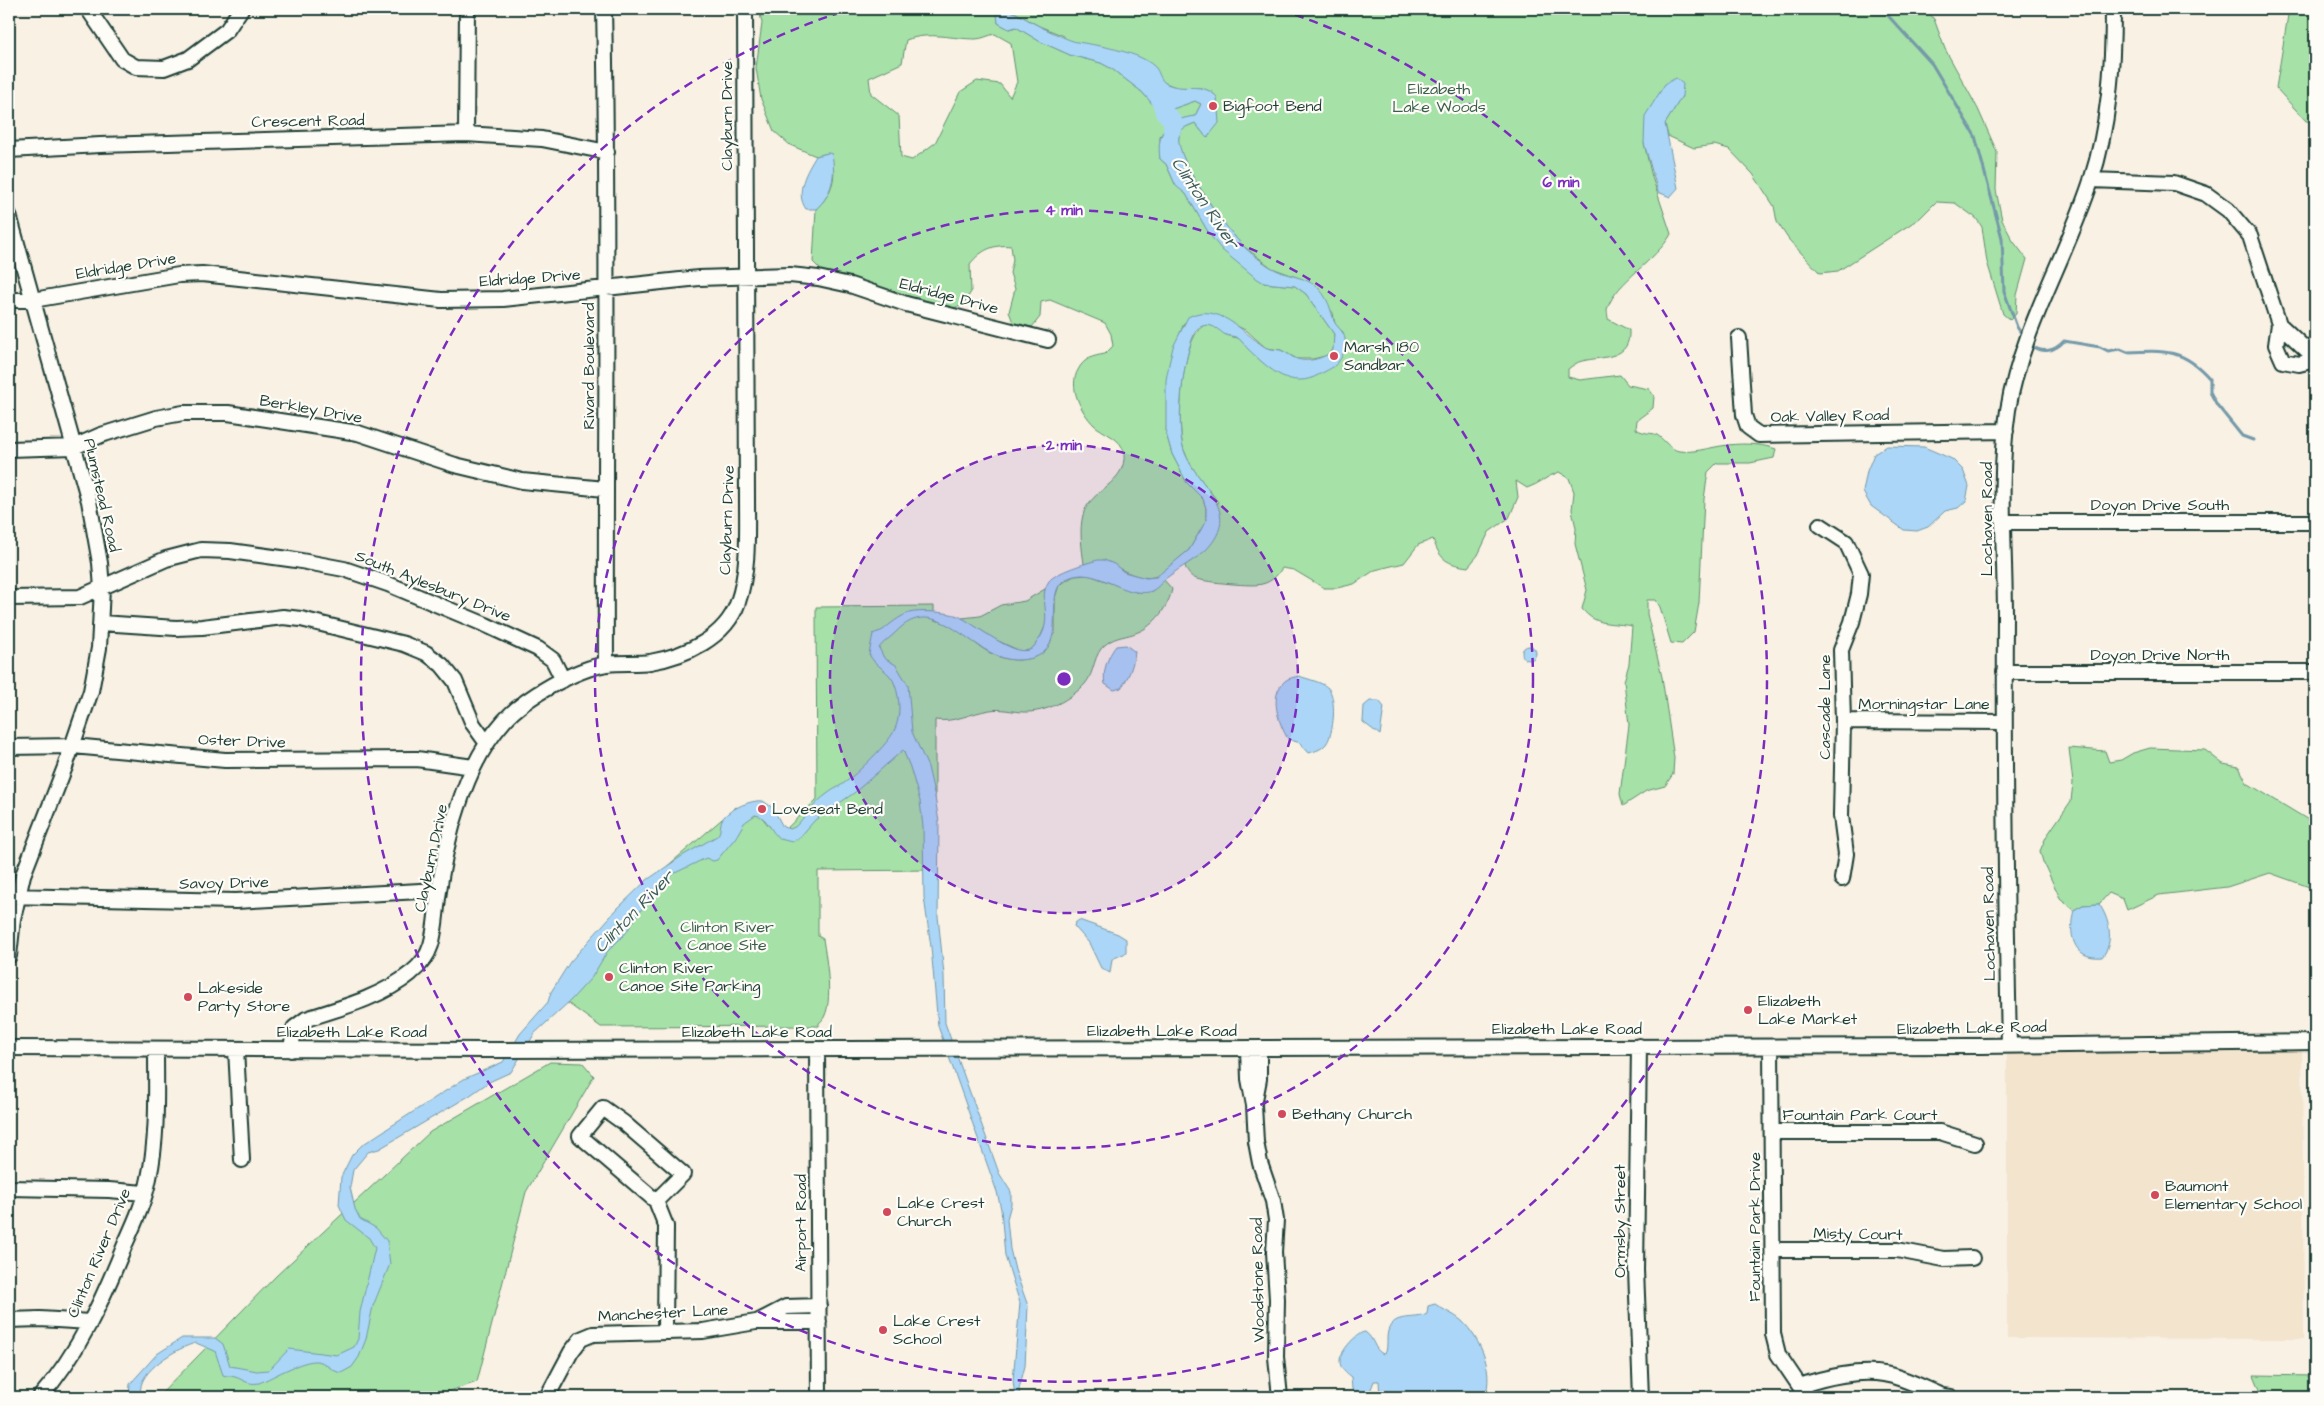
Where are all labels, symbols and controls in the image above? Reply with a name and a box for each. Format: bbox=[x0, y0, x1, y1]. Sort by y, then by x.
street label: Clayburn Drive bbox=[716, 61, 739, 171]
park label: Elizabeth Lake Woods bbox=[1392, 78, 1486, 118]
place label: Bigfoot Bend bbox=[1223, 95, 1322, 118]
marker: Bigfoot Bend bbox=[1207, 100, 1219, 112]
street label: Crescent Road bbox=[251, 109, 365, 133]
water label: Clinton River bbox=[1165, 152, 1246, 255]
text: 6 min bbox=[1543, 172, 1580, 193]
text: 4 min bbox=[1045, 200, 1083, 221]
street label: Eldridge Drive bbox=[74, 247, 178, 286]
street label: Eldridge Drive bbox=[479, 263, 582, 294]
street label: Eldridge Drive bbox=[897, 272, 1001, 321]
street label: Rivard Boulevard bbox=[578, 303, 600, 429]
place label: Marsh 180 Sandbar bbox=[1344, 336, 1419, 376]
marker: Marsh 180 Sandbar bbox=[1328, 350, 1340, 362]
street label: Berkley Drive bbox=[258, 389, 364, 430]
street label: Oak Valley Road bbox=[1770, 404, 1890, 429]
text: 2 min bbox=[1045, 435, 1083, 456]
street label: Plumstead Road bbox=[78, 436, 126, 554]
street label: Lochaven Road bbox=[1976, 462, 1998, 576]
street label: Clayburn Drive bbox=[714, 464, 741, 575]
street label: Doyon Drive South bbox=[2091, 494, 2229, 517]
street label: South Aylesbury Drive bbox=[351, 545, 514, 628]
street label: Doyon Drive North bbox=[2091, 644, 2229, 667]
street label: Cascade Lane bbox=[1814, 654, 1836, 759]
centre of rings bbox=[1055, 670, 1073, 688]
street label: Morningstar Lane bbox=[1858, 693, 1990, 716]
street label: Oster Drive bbox=[198, 728, 287, 754]
place label: Loveseat Bend bbox=[772, 798, 883, 820]
street label: Clayburn Drive bbox=[409, 802, 454, 914]
marker: Loveseat Bend bbox=[756, 803, 768, 815]
water label: Clinton River bbox=[588, 864, 681, 959]
street label: Lochaven Road bbox=[1977, 867, 2001, 981]
street label: Savoy Drive bbox=[179, 871, 269, 896]
park label: Clinton River Canoe Site bbox=[680, 916, 774, 956]
place label: Clinton River Canoe Site Parking bbox=[619, 957, 760, 998]
marker: Clinton River Canoe Site Parking bbox=[603, 971, 615, 983]
place label: Lakeside Party Store bbox=[198, 977, 290, 1018]
place label: Elizabeth Lake Market bbox=[1758, 990, 1858, 1030]
marker: Lakeside Party Store bbox=[182, 991, 194, 1003]
marker: Elizabeth Lake Market bbox=[1742, 1004, 1754, 1016]
street label: Elizabeth Lake Road bbox=[1897, 1016, 2047, 1040]
street label: Elizabeth Lake Road bbox=[1492, 1018, 1642, 1040]
street label: Elizabeth Lake Road bbox=[1087, 1020, 1237, 1042]
street label: Elizabeth Lake Road bbox=[277, 1021, 427, 1043]
street label: Elizabeth Lake Road bbox=[682, 1021, 832, 1043]
place label: Bethany Church bbox=[1292, 1103, 1412, 1126]
street label: Fountain Park Court bbox=[1783, 1104, 1938, 1126]
marker: Bethany Church bbox=[1276, 1108, 1288, 1120]
street label: Fountain Park Drive bbox=[1744, 1152, 1766, 1302]
street label: Ormsby Street bbox=[1609, 1164, 1632, 1278]
street label: Airport Road bbox=[790, 1174, 812, 1272]
place label: Baumont Elementary School bbox=[2165, 1175, 2302, 1216]
street label: Clinton River Drive bbox=[62, 1185, 136, 1321]
marker: Baumont Elementary School bbox=[2149, 1189, 2161, 1201]
place label: Lake Crest Church bbox=[897, 1192, 985, 1232]
marker: Lake Crest Church bbox=[881, 1206, 893, 1218]
street label: Woodstone Road bbox=[1246, 1218, 1270, 1342]
street label: Misty Court bbox=[1813, 1222, 1903, 1247]
street label: Manchester Lane bbox=[597, 1299, 729, 1327]
place label: Lake Crest School bbox=[893, 1310, 981, 1350]
marker: Lake Crest School bbox=[877, 1324, 889, 1336]

